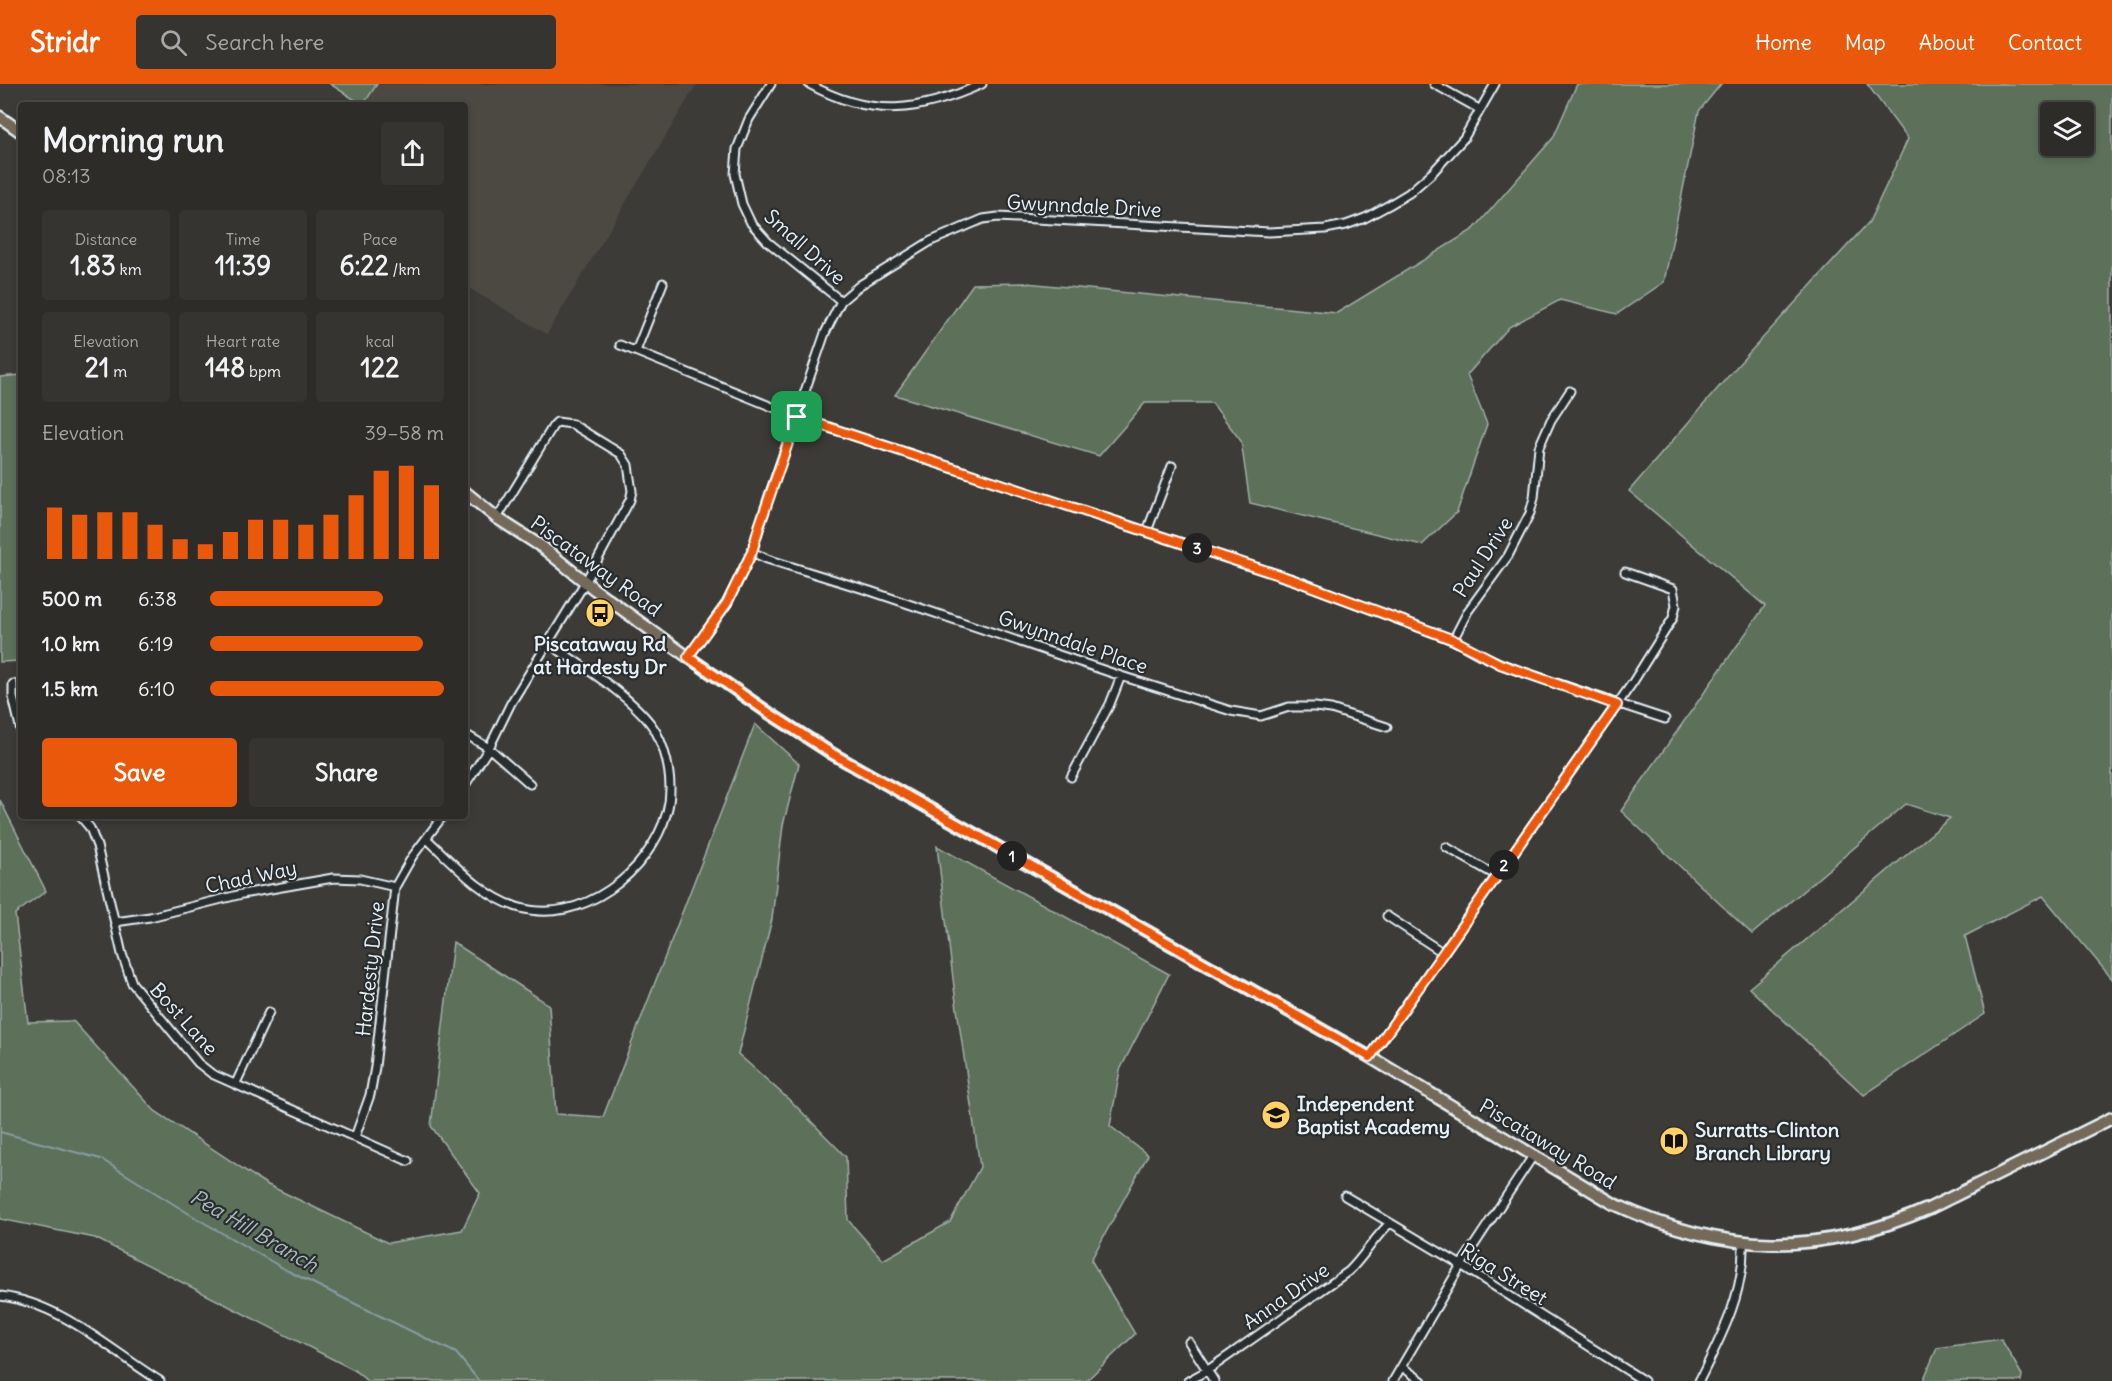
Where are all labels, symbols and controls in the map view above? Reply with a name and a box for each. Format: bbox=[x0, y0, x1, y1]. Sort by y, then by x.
search box bbox=[136, 15, 556, 69]
text: Stridr bbox=[30, 24, 100, 60]
icon: search bbox=[157, 26, 190, 59]
text: Search here bbox=[205, 28, 324, 56]
text: Home bbox=[1755, 29, 1812, 56]
text: Map bbox=[1845, 29, 1886, 56]
text: About bbox=[1919, 29, 1975, 56]
text: Contact bbox=[2008, 29, 2082, 56]
map controls bbox=[2040, 102, 2094, 156]
button: layers bbox=[2040, 102, 2094, 156]
text: Morning run bbox=[42, 119, 224, 161]
button: share bbox=[381, 122, 444, 185]
text: 08:13 bbox=[42, 163, 91, 188]
street label: Gwynndale Drive bbox=[1006, 189, 1162, 222]
street label: Small Drive bbox=[759, 204, 851, 290]
text: Distance bbox=[75, 229, 137, 249]
text: Time bbox=[226, 229, 260, 249]
text: Pace bbox=[363, 229, 397, 249]
text: 1.83 bbox=[70, 249, 116, 282]
text: 11:39 bbox=[215, 249, 271, 282]
text: 6:22 bbox=[339, 249, 389, 282]
text: km bbox=[116, 259, 142, 279]
text: /km bbox=[389, 259, 421, 279]
text: Elevation bbox=[73, 331, 139, 351]
text: Heart rate bbox=[206, 331, 280, 351]
text: kcal bbox=[366, 331, 394, 351]
text: 21 bbox=[85, 351, 109, 384]
text: 148 bbox=[205, 351, 245, 384]
text: 122 bbox=[361, 351, 399, 384]
text: m bbox=[109, 361, 127, 381]
text: bpm bbox=[245, 361, 281, 381]
pin bbox=[771, 391, 822, 442]
icon: arrive bbox=[780, 400, 813, 433]
text: Elevation bbox=[42, 420, 124, 445]
text: 39–58 m bbox=[364, 420, 444, 445]
street label: Piscataway Road bbox=[526, 510, 667, 621]
street label: Paul Drive bbox=[1447, 512, 1518, 602]
pin: 3 bbox=[1182, 533, 1212, 563]
text: 3 bbox=[1192, 538, 1202, 558]
text: 500 m bbox=[42, 586, 102, 611]
text: 6:38 bbox=[138, 586, 177, 611]
bus stop icon: Piscataway Rd at Hardesty Dr bbox=[584, 597, 616, 629]
street label: Gwynndale Place bbox=[995, 604, 1151, 679]
text: 1.0 km bbox=[42, 631, 100, 656]
text: 6:19 bbox=[138, 631, 174, 656]
place label: Piscataway Rd at Hardesty Dr bbox=[533, 631, 668, 679]
text: 1.5 km bbox=[42, 676, 98, 701]
text: 6:10 bbox=[138, 676, 175, 701]
button: Save bbox=[42, 738, 237, 807]
button: Share bbox=[249, 738, 444, 807]
pin: 1 bbox=[997, 841, 1027, 871]
text: 1 bbox=[1009, 846, 1015, 866]
pin: 2 bbox=[1489, 850, 1519, 880]
street label: Chad Way bbox=[203, 855, 299, 898]
text: 2 bbox=[1500, 855, 1508, 875]
street label: Hardesty Drive bbox=[350, 900, 389, 1038]
street label: Bost Lane bbox=[145, 977, 224, 1060]
place label: Independent Baptist Academy bbox=[1297, 1091, 1450, 1139]
street label: Piscataway Road bbox=[1475, 1093, 1621, 1194]
school or university icon: Independent Baptist Academy bbox=[1260, 1099, 1292, 1131]
place label: Surratts-Clinton Branch Library bbox=[1695, 1117, 1840, 1165]
library icon: Surratts-Clinton Branch Library bbox=[1658, 1125, 1690, 1157]
water label: Pea Hill Branch bbox=[185, 1183, 324, 1279]
street label: Riga Street bbox=[1456, 1237, 1553, 1310]
street label: Anna Drive bbox=[1238, 1257, 1334, 1334]

